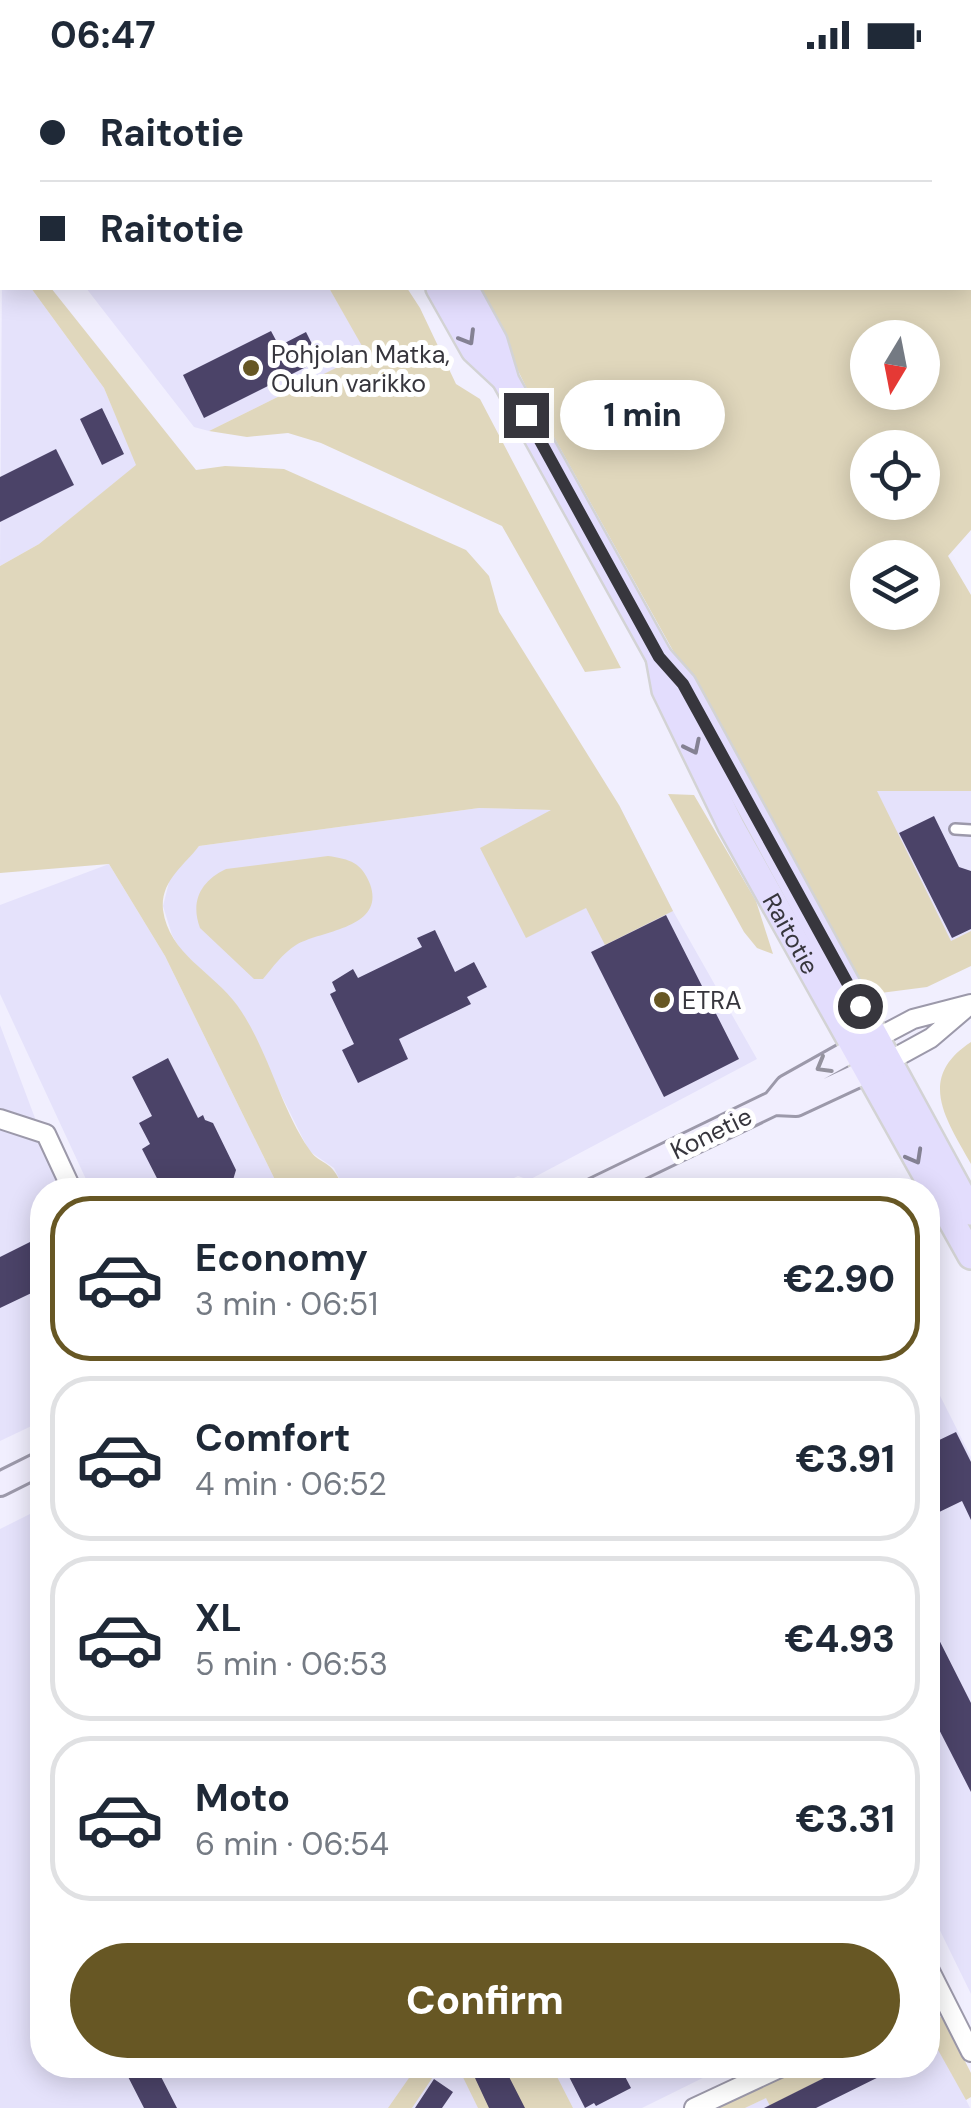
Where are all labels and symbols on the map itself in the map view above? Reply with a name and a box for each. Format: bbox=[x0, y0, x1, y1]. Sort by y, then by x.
north arrow bbox=[850, 320, 940, 410]
one-way arrow bbox=[456, 327, 475, 345]
place label: Pohjolan Matka, Oulun varikko bbox=[271, 338, 450, 400]
marker: Pohjolan Matka, Oulun varikko bbox=[240, 357, 262, 379]
callout: 1 min bbox=[561, 380, 726, 450]
route end bbox=[504, 393, 549, 438]
one-way arrow bbox=[681, 737, 701, 755]
street label: Raitotie bbox=[755, 887, 826, 980]
place label: ETRA bbox=[682, 984, 742, 1017]
route start bbox=[838, 984, 883, 1029]
marker: ETRA bbox=[651, 989, 673, 1011]
one-way arrow bbox=[815, 1054, 833, 1073]
street label: Konetie bbox=[665, 1100, 757, 1167]
one-way arrow bbox=[903, 1146, 923, 1164]

